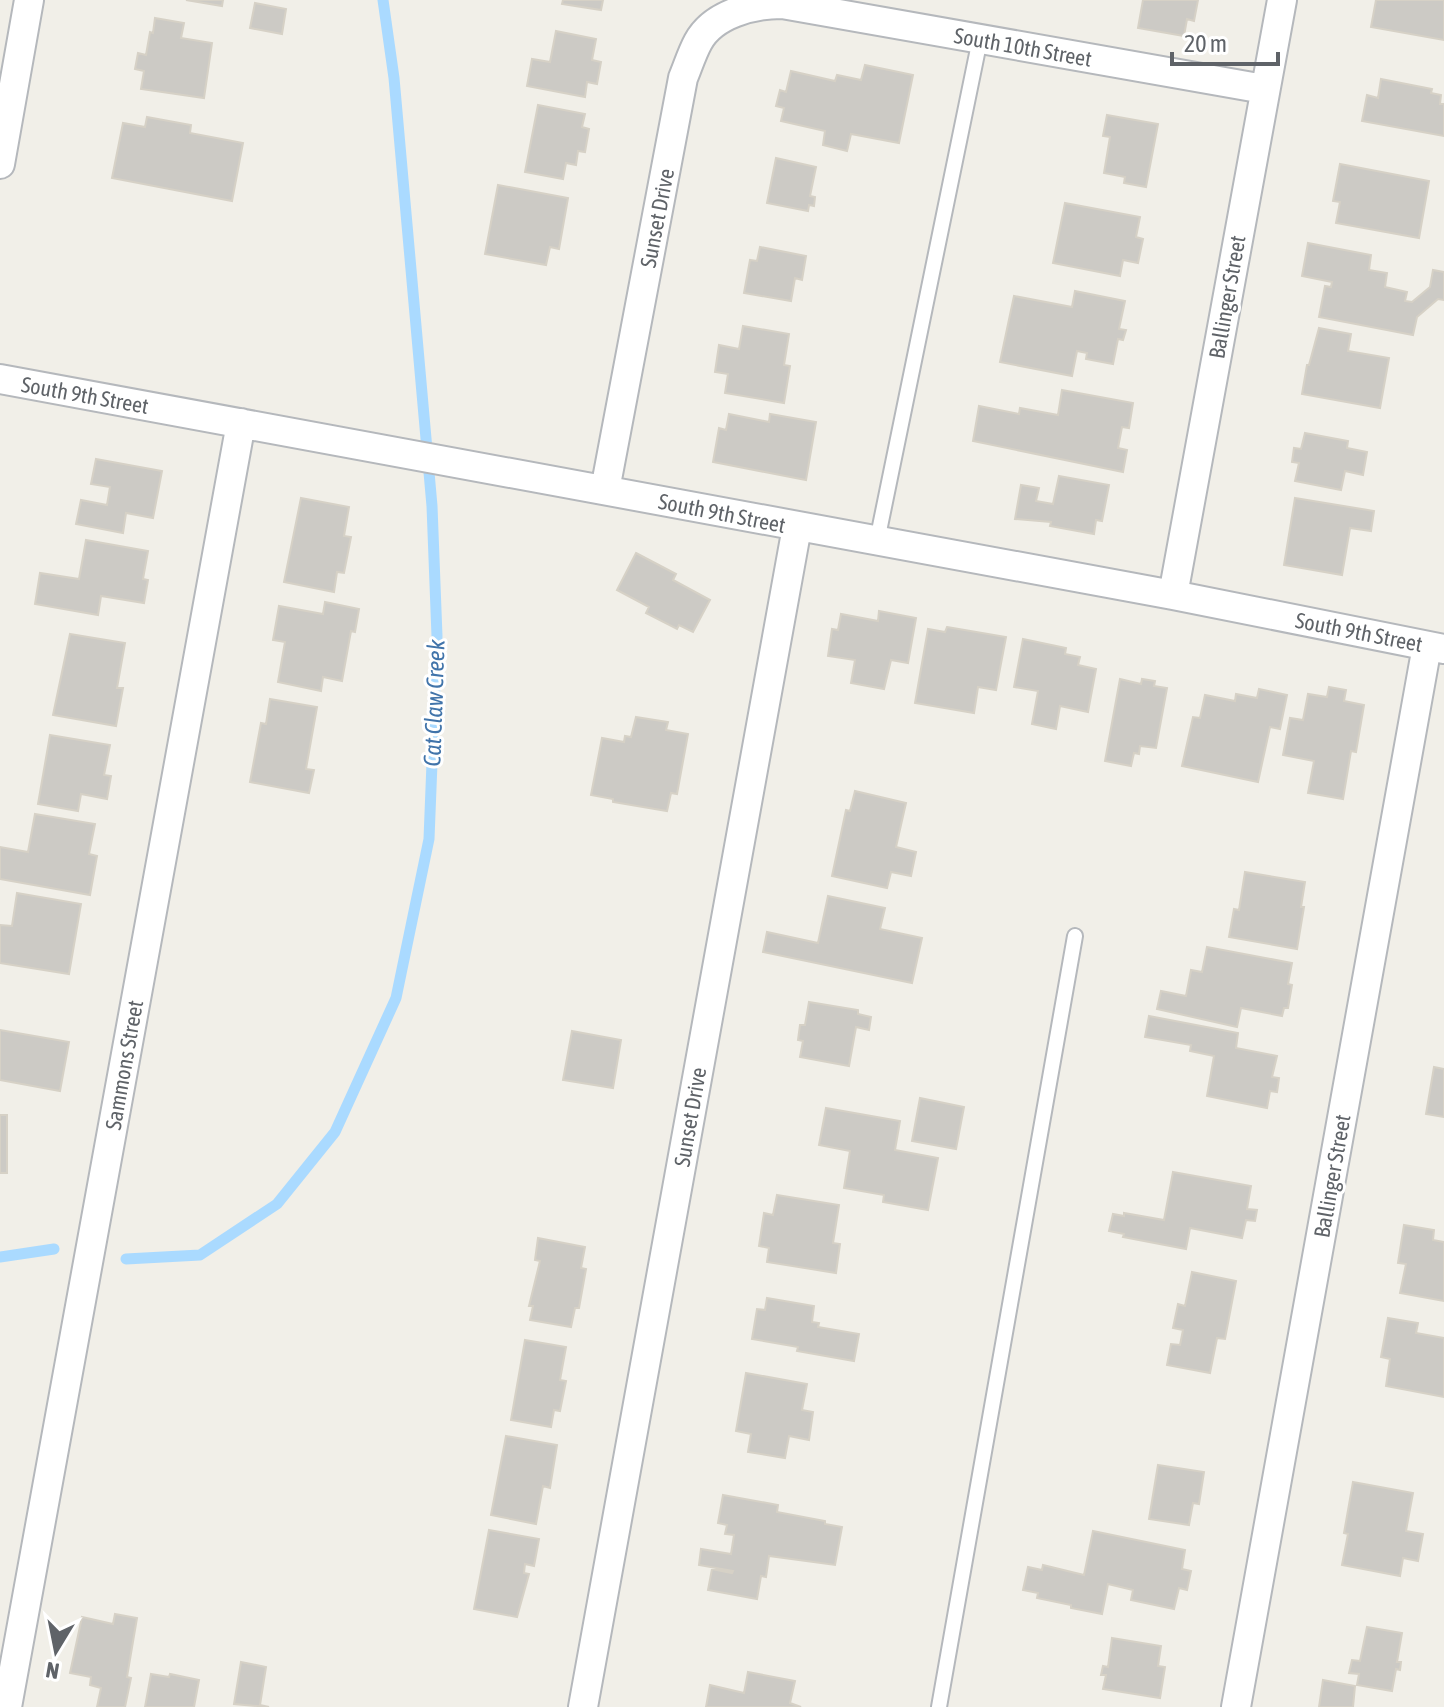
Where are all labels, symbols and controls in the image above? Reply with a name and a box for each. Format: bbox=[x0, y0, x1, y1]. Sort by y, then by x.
scale bar bbox=[1172, 16, 1278, 66]
street label: South 10th Street bbox=[952, 22, 1094, 72]
text: 20 m bbox=[1184, 30, 1227, 57]
street label: Sunset Drive bbox=[635, 166, 679, 270]
street label: Ballinger Street bbox=[1203, 233, 1251, 361]
street label: South 9th Street bbox=[19, 371, 151, 419]
street label: South 9th Street bbox=[656, 488, 788, 538]
street label: South 9th Street bbox=[1293, 607, 1425, 657]
water label: Cat Claw Creek bbox=[418, 639, 450, 767]
street label: Sammons Street bbox=[100, 998, 148, 1132]
street label: Sunset Drive bbox=[668, 1065, 712, 1169]
street label: Ballinger Street bbox=[1308, 1112, 1356, 1240]
north arrow bbox=[16, 1611, 96, 1691]
text: N bbox=[44, 1657, 61, 1685]

